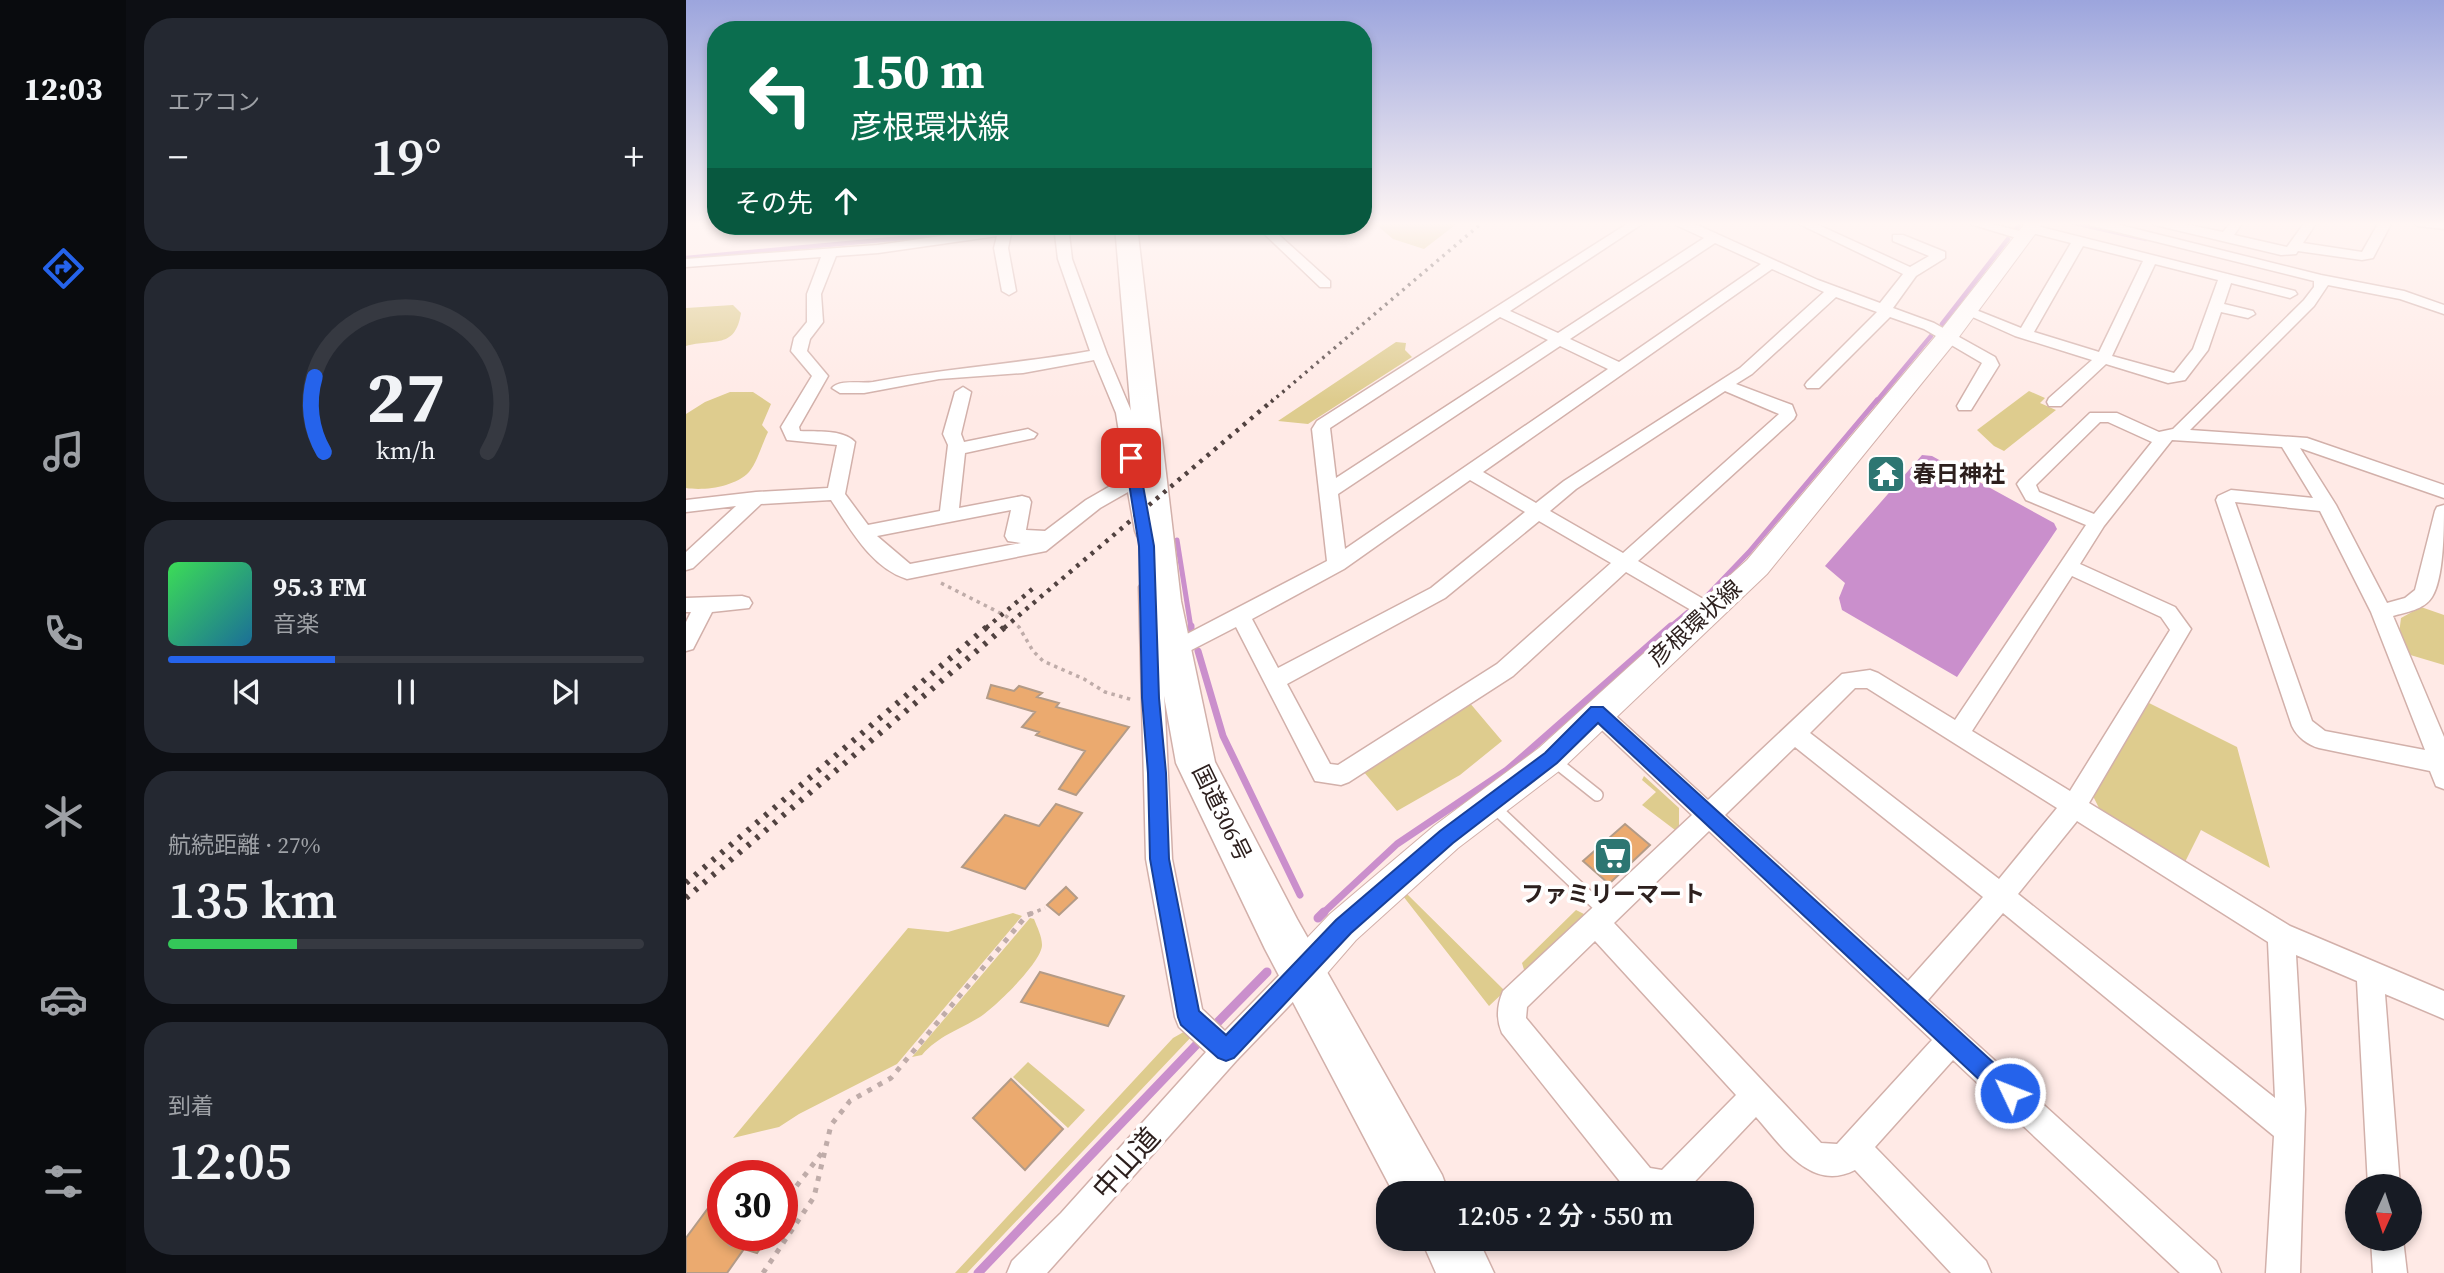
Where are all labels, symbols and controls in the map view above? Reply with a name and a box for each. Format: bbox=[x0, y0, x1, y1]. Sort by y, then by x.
text: 150 m bbox=[850, 37, 985, 104]
icon: left bbox=[735, 49, 826, 140]
text: 12:03 bbox=[24, 67, 102, 111]
text: エアコン bbox=[168, 86, 260, 118]
text: 彦根環状線 bbox=[850, 105, 1010, 149]
text: 19° bbox=[370, 121, 442, 192]
text: − bbox=[168, 131, 188, 183]
text: + bbox=[624, 131, 644, 183]
icon: ahead bbox=[827, 182, 865, 220]
text: その先 bbox=[735, 185, 813, 221]
icon: directions bbox=[39, 244, 88, 293]
text: 27 bbox=[367, 347, 445, 446]
icon: music bbox=[39, 427, 88, 476]
pin bbox=[1101, 428, 1161, 488]
text: km/h bbox=[376, 432, 436, 466]
icon: arrive bbox=[1112, 439, 1150, 477]
temple icon: 春日神社 bbox=[1865, 453, 1907, 495]
place label: 春日神社 bbox=[1913, 458, 2005, 490]
text: 95.3 FM bbox=[273, 569, 367, 605]
street label: 彦根環状線 bbox=[1642, 573, 1748, 673]
text: 音楽 bbox=[273, 608, 319, 640]
icon: phone bbox=[39, 609, 88, 658]
icon: previous bbox=[228, 673, 266, 711]
icon: pause bbox=[387, 673, 425, 711]
icon: next bbox=[546, 673, 584, 711]
street label: 国道306号 bbox=[1185, 759, 1259, 867]
icon: climate bbox=[39, 792, 88, 841]
text: 航続距離 · 27% bbox=[168, 829, 321, 861]
supermarket icon: ファミリーマート bbox=[1592, 835, 1634, 877]
text: 135 km bbox=[168, 864, 337, 935]
place label: ファミリーマート bbox=[1521, 878, 1705, 910]
icon: car bbox=[39, 975, 88, 1024]
position arrow bbox=[1973, 1056, 2047, 1130]
text: 到着 bbox=[168, 1090, 214, 1122]
street label: 中山道 bbox=[1084, 1119, 1168, 1207]
text: 12:05 bbox=[168, 1125, 292, 1196]
icon: filters bbox=[39, 1157, 88, 1206]
speed limit sign: 30 bbox=[707, 1160, 798, 1251]
north arrow bbox=[2345, 1174, 2422, 1251]
map controls bbox=[2345, 1174, 2422, 1251]
text: 12:05 · 2 分 · 550 m bbox=[1457, 1198, 1673, 1234]

